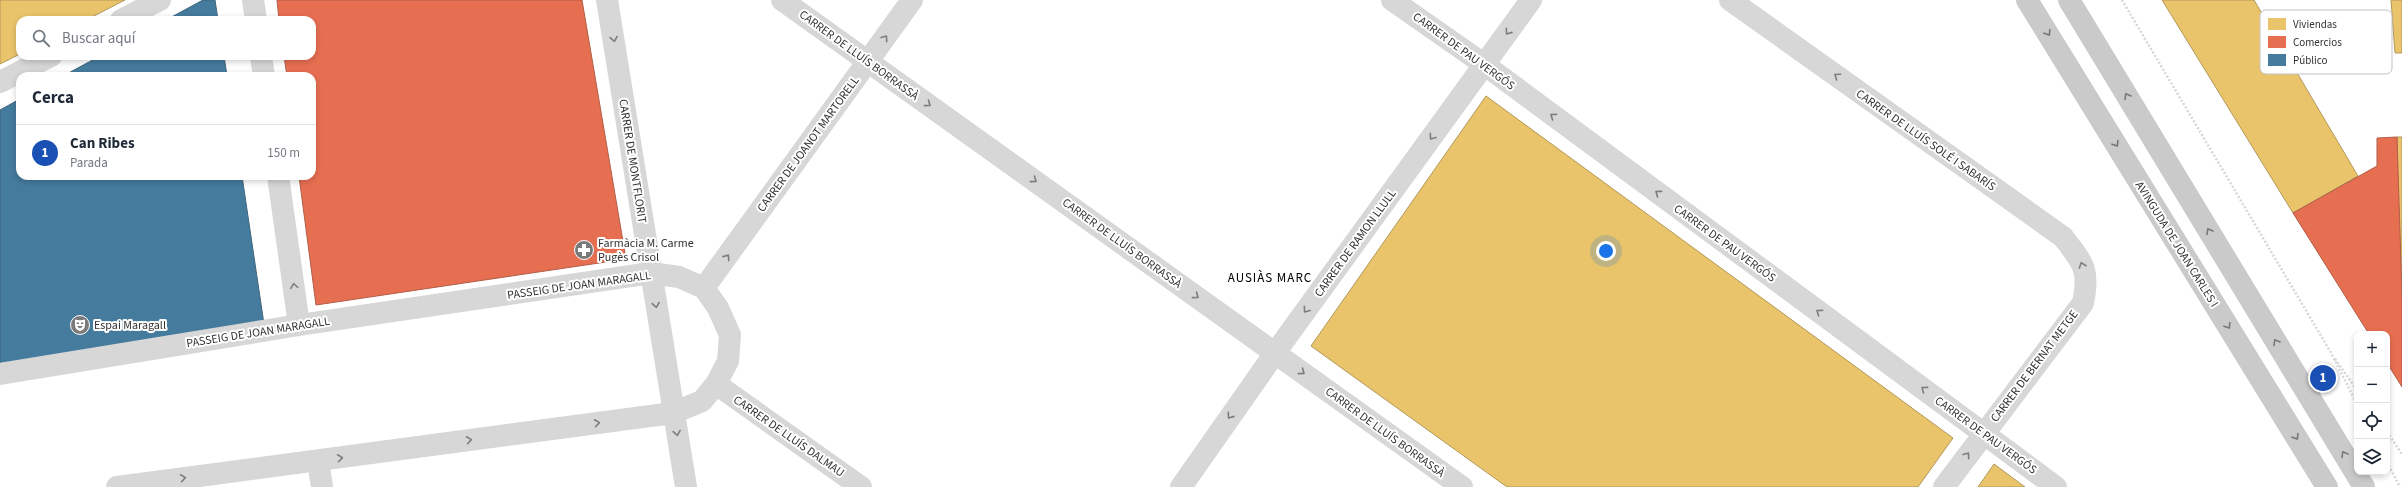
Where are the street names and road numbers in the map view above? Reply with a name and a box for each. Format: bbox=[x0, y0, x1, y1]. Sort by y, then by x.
street label: CARRER DE LLUÍS BORRASSÀ bbox=[795, 6, 922, 105]
street label: CARRER DE PAU VERGÓS bbox=[1409, 9, 1518, 94]
street label: CARRER DE JOANOT MARTORELL bbox=[753, 73, 864, 216]
street label: CARRER DE LLUÍS SOLÉ I SABARÍS bbox=[1852, 86, 1999, 195]
street label: CARRER DE MONTFLORIT bbox=[614, 98, 651, 225]
street label: AVINGUDA DE JOAN CARLES I bbox=[2131, 178, 2222, 310]
street label: CARRER DE RAMON LLULL bbox=[1310, 186, 1400, 301]
street label: CARRER DE LLUÍS BORRASSÀ bbox=[1058, 194, 1185, 293]
street label: CARRER DE PAU VERGÓS bbox=[1670, 201, 1779, 286]
street label: PASSEIG DE JOAN MARAGALL bbox=[506, 267, 652, 304]
street label: CARRER DE BERNAT METGE bbox=[1987, 307, 2082, 426]
street label: PASSEIG DE JOAN MARAGALL bbox=[185, 313, 331, 352]
street label: CARRER DE LLUÍS BORRASSÀ bbox=[1321, 383, 1448, 482]
street label: CARRER DE LLUÍS DALMAU bbox=[730, 392, 848, 481]
street label: CARRER DE PAU VERGÓS bbox=[1931, 393, 2040, 478]

